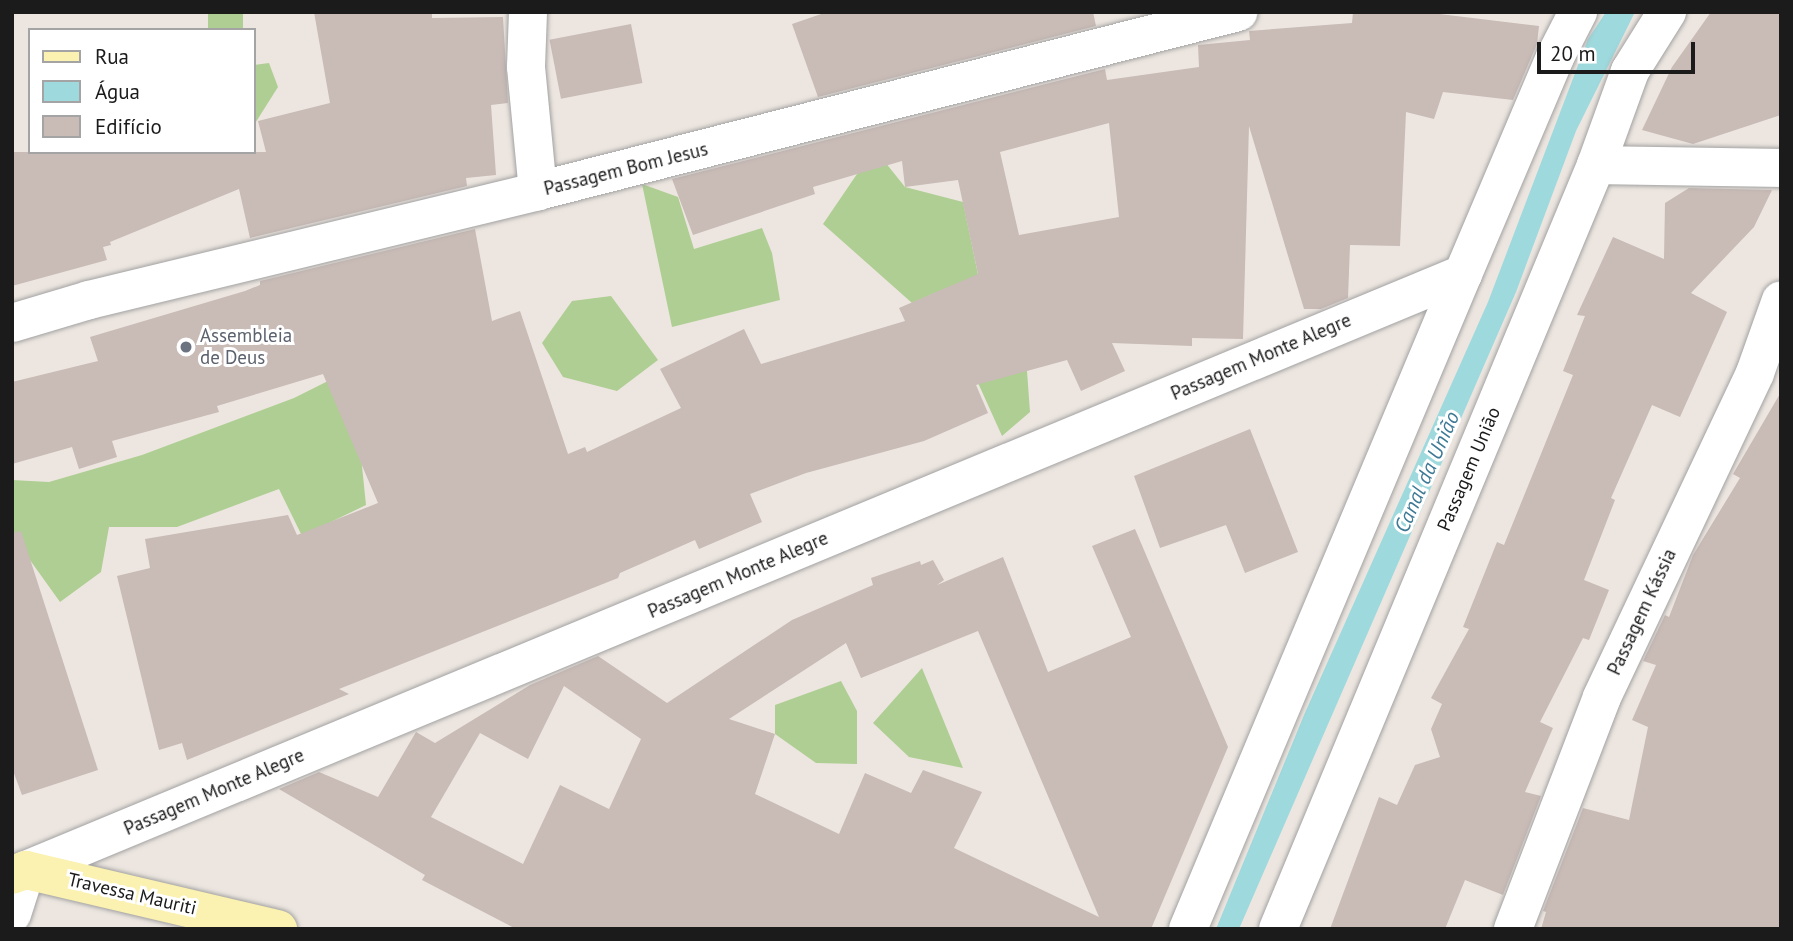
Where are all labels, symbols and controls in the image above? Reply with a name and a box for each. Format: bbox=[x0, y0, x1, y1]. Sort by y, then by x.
legend bbox=[28, 28, 256, 154]
scale bar bbox=[1541, 28, 1699, 72]
text: 20 m bbox=[1550, 40, 1596, 67]
text: Rua bbox=[95, 43, 129, 70]
text: Água bbox=[95, 78, 140, 105]
text: Edifício bbox=[95, 113, 162, 140]
street label: Passagem Bom Jesus bbox=[542, 138, 710, 200]
street label: Passagem Monte Alegre bbox=[1167, 309, 1355, 405]
place label: Assembleia de Deus bbox=[200, 325, 292, 369]
marker: Assembleia de Deus bbox=[178, 339, 194, 355]
street label: Passagem União bbox=[1433, 403, 1505, 535]
water label: Canal da União bbox=[1389, 408, 1465, 536]
street label: Passagem Monte Alegre bbox=[644, 527, 832, 623]
street label: Passagem Kássia bbox=[1603, 545, 1681, 679]
street label: Passagem Monte Alegre bbox=[120, 744, 308, 840]
street label: Travessa Mauriti bbox=[65, 868, 199, 920]

